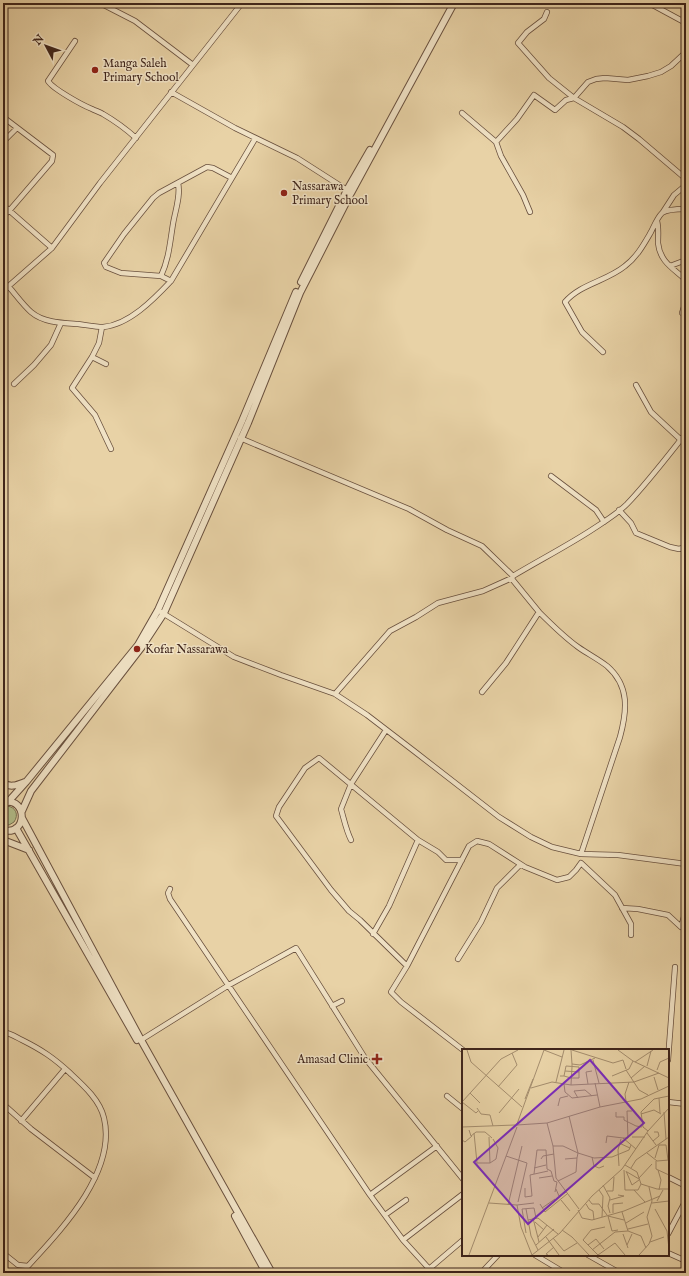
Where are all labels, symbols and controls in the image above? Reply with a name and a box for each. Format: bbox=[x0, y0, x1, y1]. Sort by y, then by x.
north arrow bbox=[26, 26, 66, 66]
text: N bbox=[30, 32, 48, 49]
place label: Manga Saleh Primary School bbox=[103, 56, 179, 85]
marker: Manga Saleh Primary School bbox=[90, 65, 100, 75]
place label: Nassarawa Primary School bbox=[292, 179, 368, 208]
marker: Nassarawa Primary School bbox=[279, 188, 289, 198]
place label: Kofar Nassarawa bbox=[145, 642, 229, 657]
marker: Kofar Nassarawa bbox=[132, 644, 142, 654]
inset map bbox=[462, 1049, 669, 1256]
place label: Amasad Clinic bbox=[296, 1052, 368, 1067]
marker: Amasad Clinic bbox=[371, 1053, 383, 1065]

